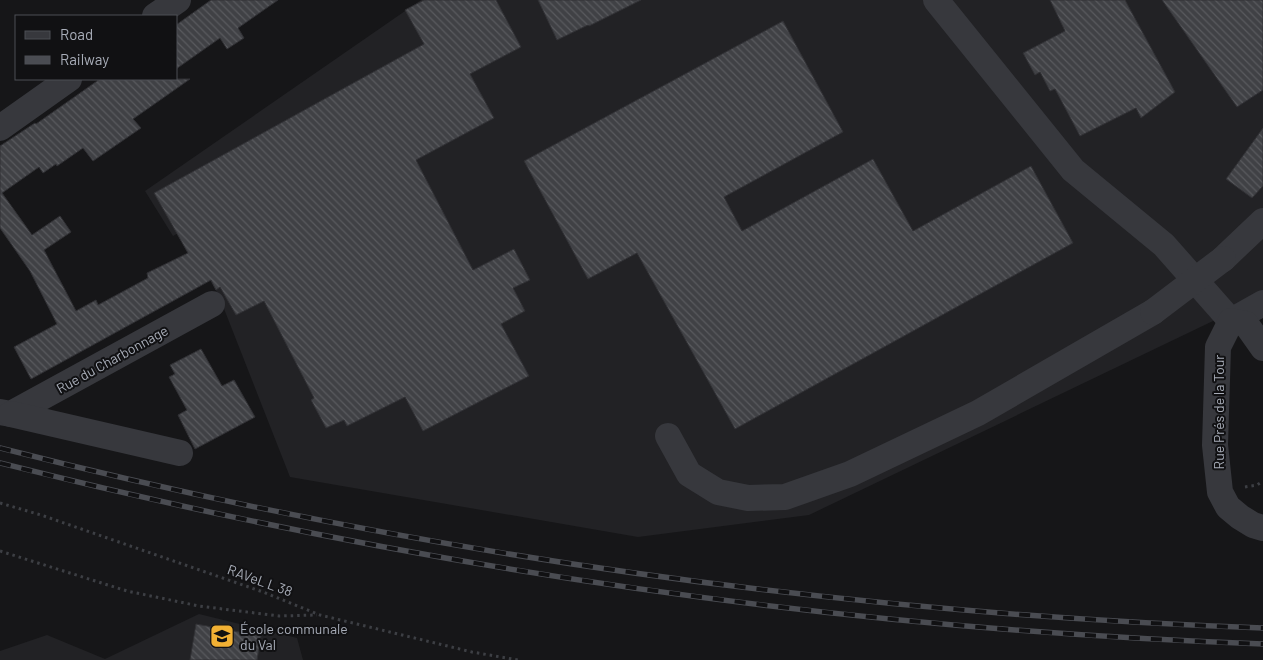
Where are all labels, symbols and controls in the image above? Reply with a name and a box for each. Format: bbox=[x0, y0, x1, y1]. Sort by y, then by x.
legend bbox=[15, 15, 178, 80]
text: Road bbox=[60, 25, 93, 43]
text: Railway bbox=[60, 50, 109, 68]
street label: Rue du Charbonnage bbox=[53, 321, 171, 397]
street label: Rue Prés de la Tour bbox=[1210, 355, 1227, 469]
street label: RAVeL L 38 bbox=[225, 560, 295, 600]
place label: École communale du Val bbox=[240, 620, 348, 653]
school or university icon: École communale du Val bbox=[209, 623, 235, 649]

